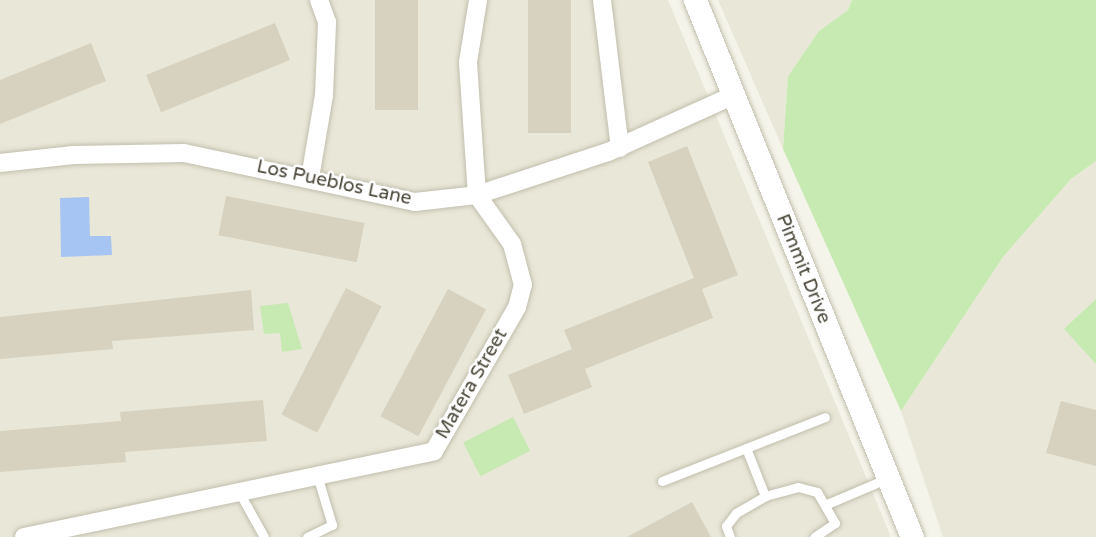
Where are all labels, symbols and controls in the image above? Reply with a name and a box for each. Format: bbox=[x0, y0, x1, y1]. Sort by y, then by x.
street label: Los Pueblos Lane bbox=[254, 155, 414, 211]
street label: Pimmit Drive bbox=[771, 211, 835, 327]
street label: Matera Street bbox=[431, 325, 513, 443]

